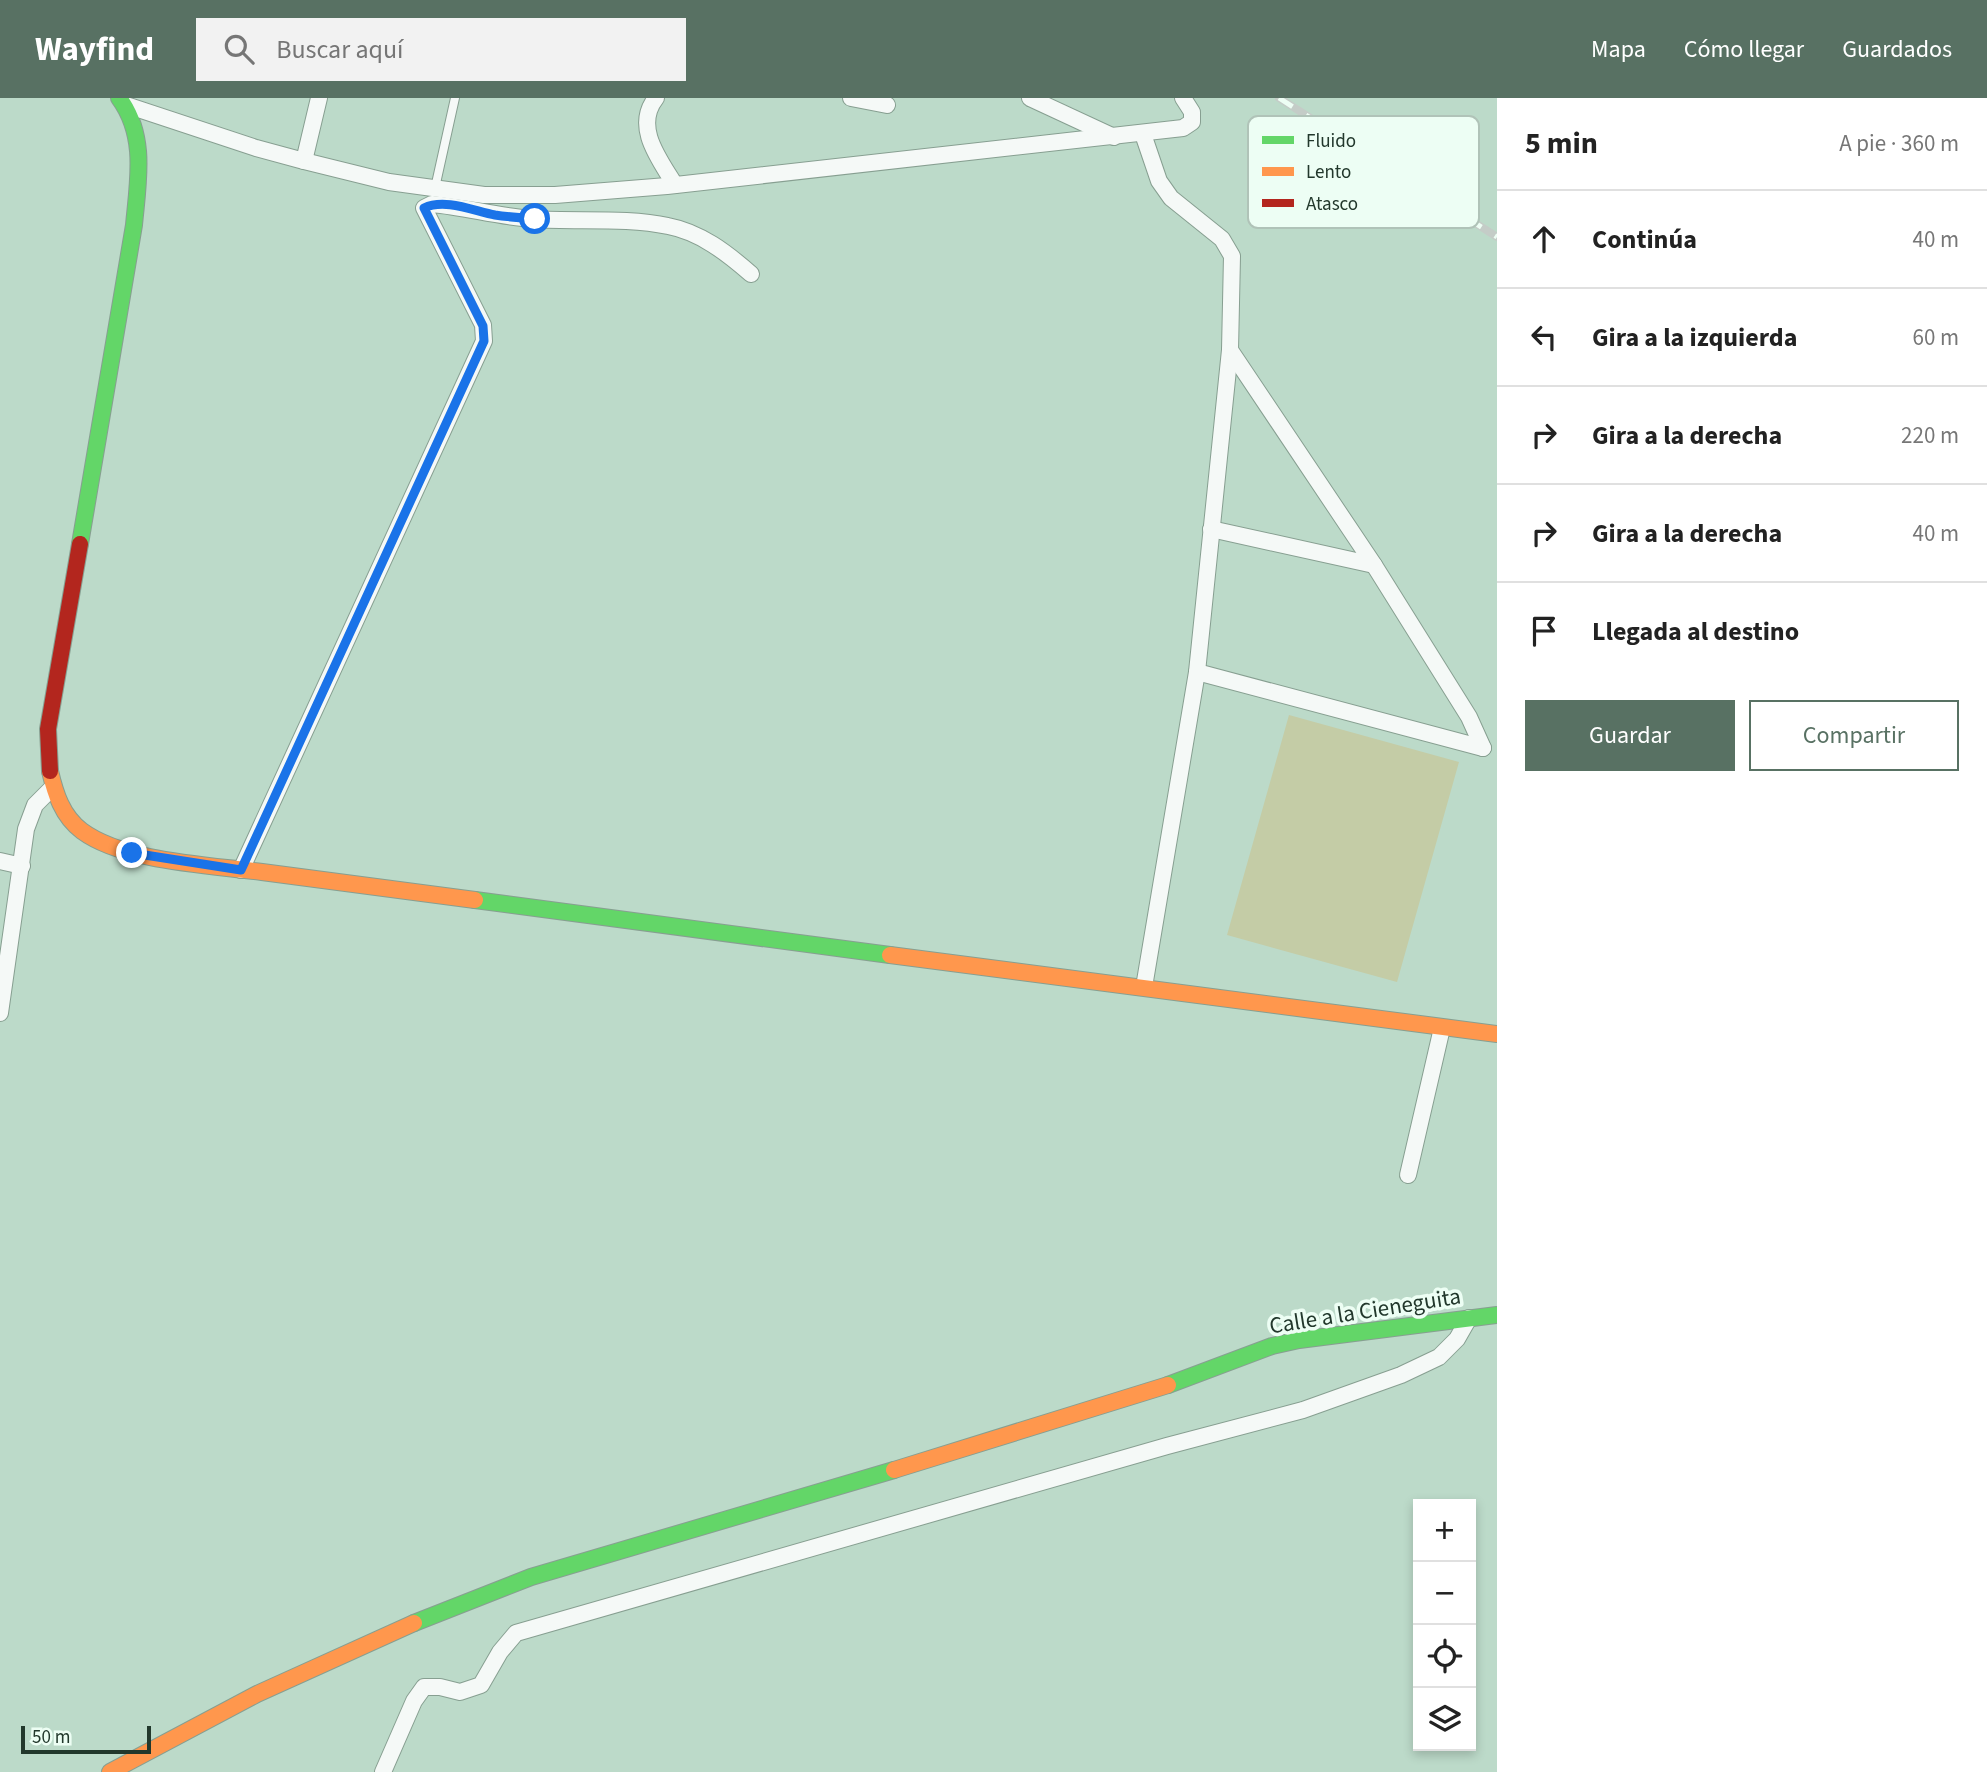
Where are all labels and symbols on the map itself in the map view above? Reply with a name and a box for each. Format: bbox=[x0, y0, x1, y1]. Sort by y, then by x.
legend bbox=[1248, 116, 1479, 228]
text: Fluido bbox=[1306, 128, 1356, 155]
text: Lento bbox=[1306, 159, 1351, 186]
text: Atasco bbox=[1306, 191, 1358, 218]
route start bbox=[519, 203, 550, 234]
route end bbox=[116, 837, 147, 868]
street label: Calle a la Cieneguita bbox=[1267, 1280, 1463, 1342]
scale bar bbox=[21, 1723, 150, 1755]

